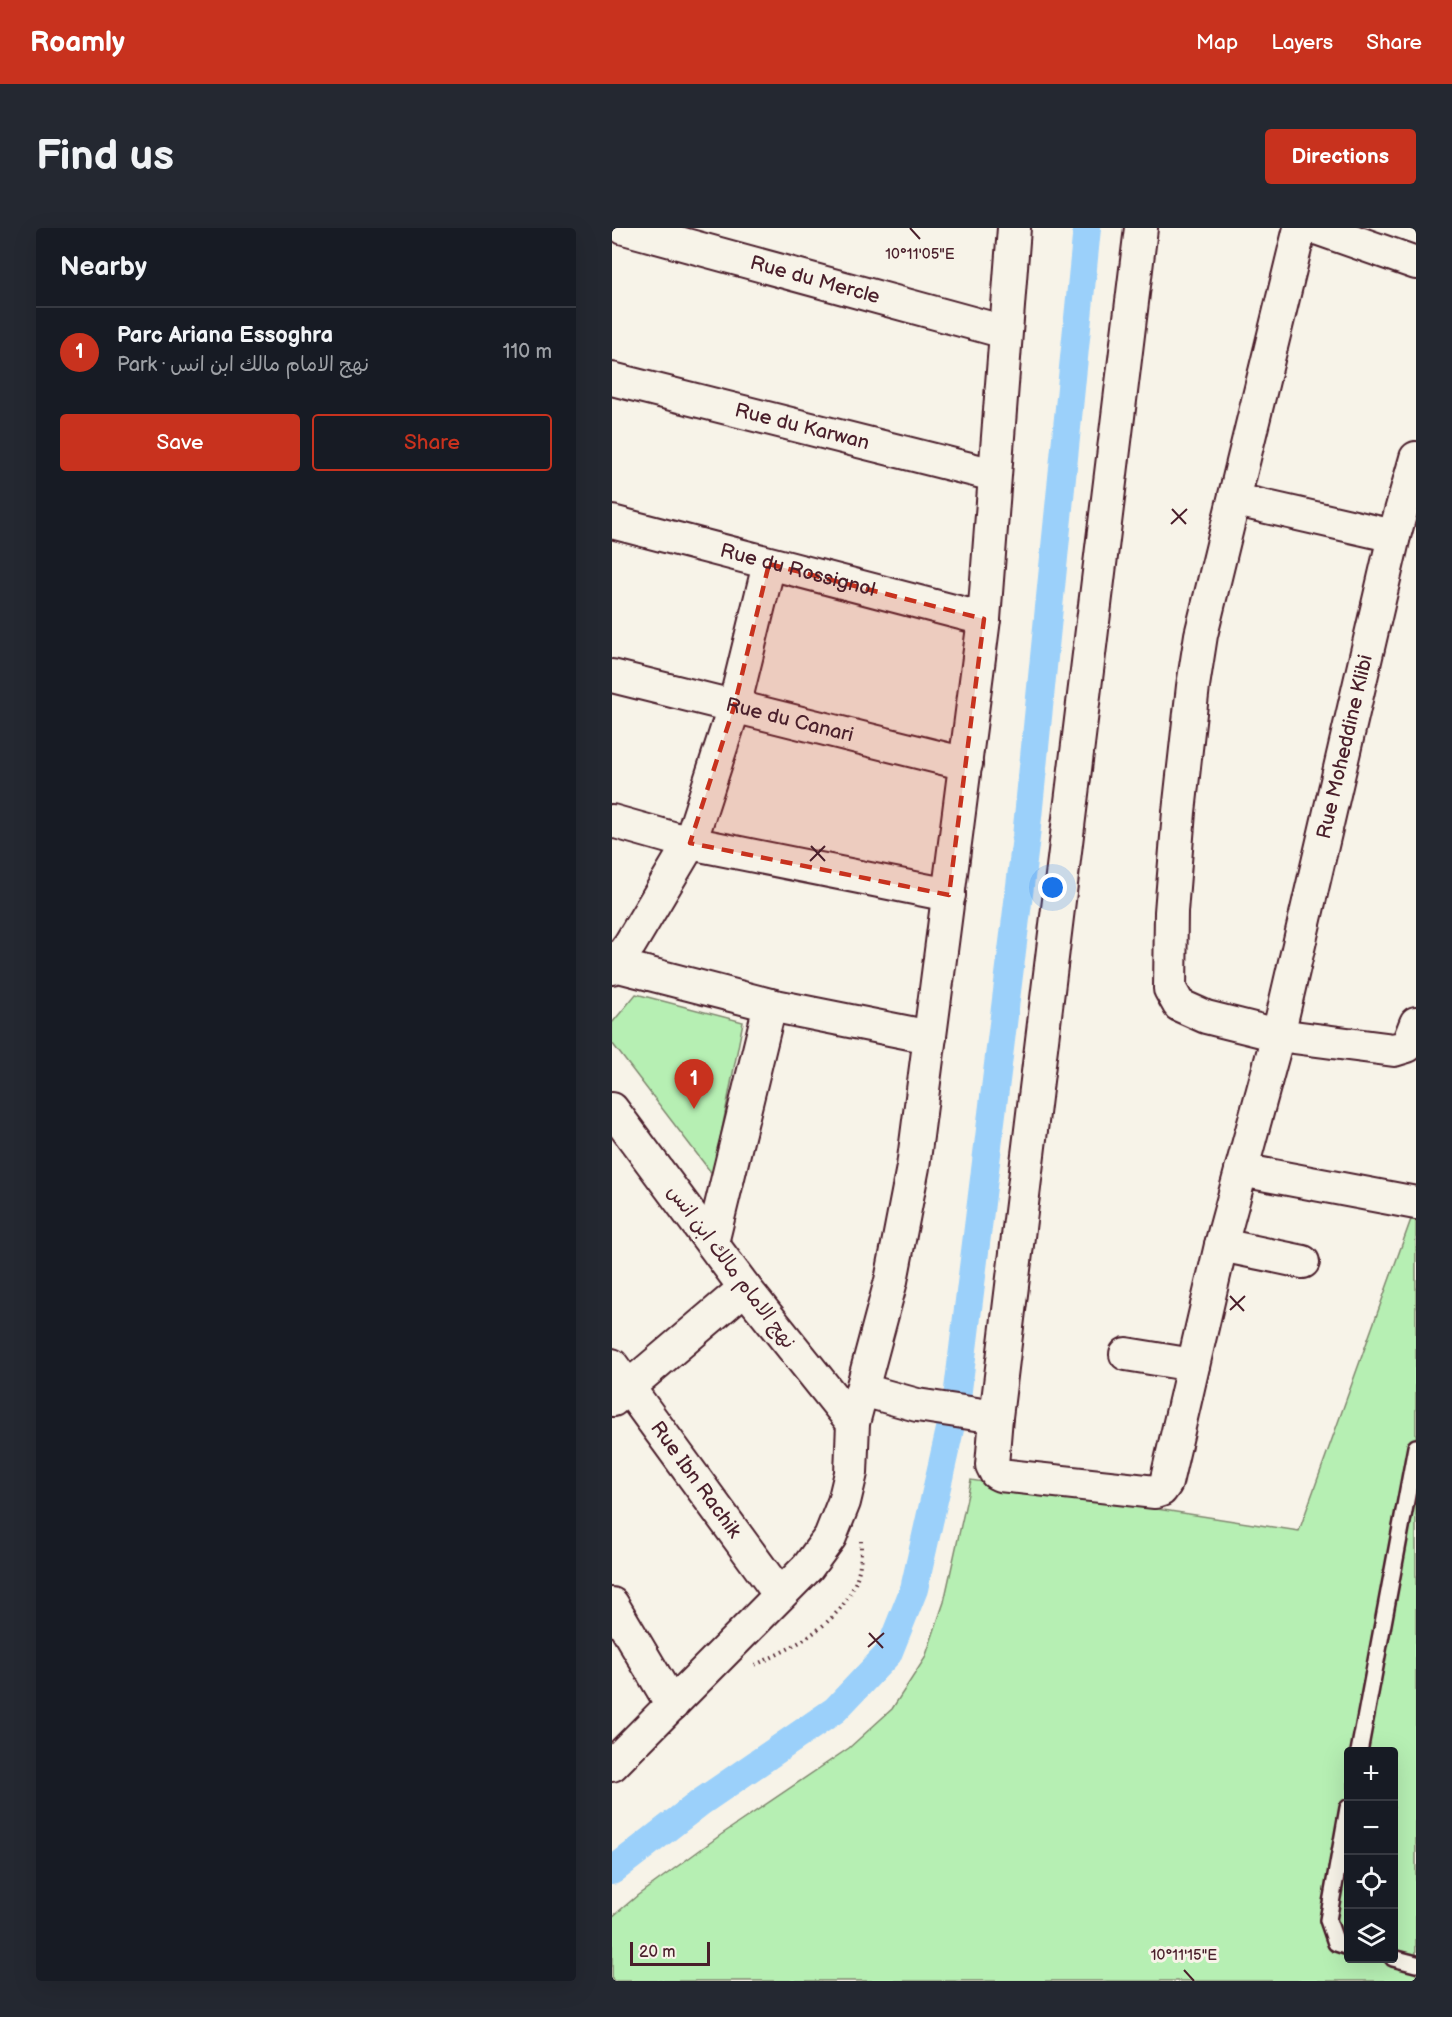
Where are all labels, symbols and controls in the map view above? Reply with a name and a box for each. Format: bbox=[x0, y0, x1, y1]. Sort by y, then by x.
text: Roamly bbox=[30, 26, 125, 59]
text: Map bbox=[1196, 30, 1238, 55]
text: Layers bbox=[1271, 30, 1333, 55]
text: Share bbox=[1366, 30, 1422, 55]
button: Directions bbox=[1265, 129, 1416, 184]
text: Find us bbox=[36, 131, 174, 182]
text: 10°11'05"E bbox=[885, 245, 955, 264]
street label: Rue du Mercle bbox=[747, 251, 883, 309]
text: Nearby bbox=[60, 252, 147, 283]
text: Parc Ariana Essoghra bbox=[117, 322, 333, 349]
text: 1 bbox=[75, 340, 84, 364]
text: 110 m bbox=[503, 340, 552, 364]
text: Park · نهج الامام مالك ابن انس bbox=[117, 353, 369, 377]
street label: Rue du Karwan bbox=[732, 398, 872, 455]
button: Save bbox=[60, 414, 300, 471]
button: Share bbox=[312, 414, 552, 471]
street label: Rue du Rossignol bbox=[718, 539, 878, 602]
street label: Rue Moheddine Klibi bbox=[1312, 652, 1378, 841]
street label: Rue du Canari bbox=[723, 693, 856, 748]
your location bbox=[1038, 873, 1067, 902]
pin: 1 bbox=[674, 1060, 713, 1109]
street label: نهج الامام مالك ابن انس bbox=[660, 1180, 800, 1355]
street label: Rue Ibn Rachik bbox=[645, 1417, 746, 1543]
map controls bbox=[1344, 1747, 1398, 1963]
button: + bbox=[1344, 1747, 1398, 1801]
button: − bbox=[1344, 1801, 1398, 1855]
button: locate bbox=[1344, 1855, 1398, 1909]
button: layers bbox=[1344, 1909, 1398, 1963]
scale bar bbox=[630, 1939, 710, 1966]
text: 20 m bbox=[639, 1943, 675, 1962]
text: 10°11'15"E bbox=[1151, 1946, 1217, 1965]

